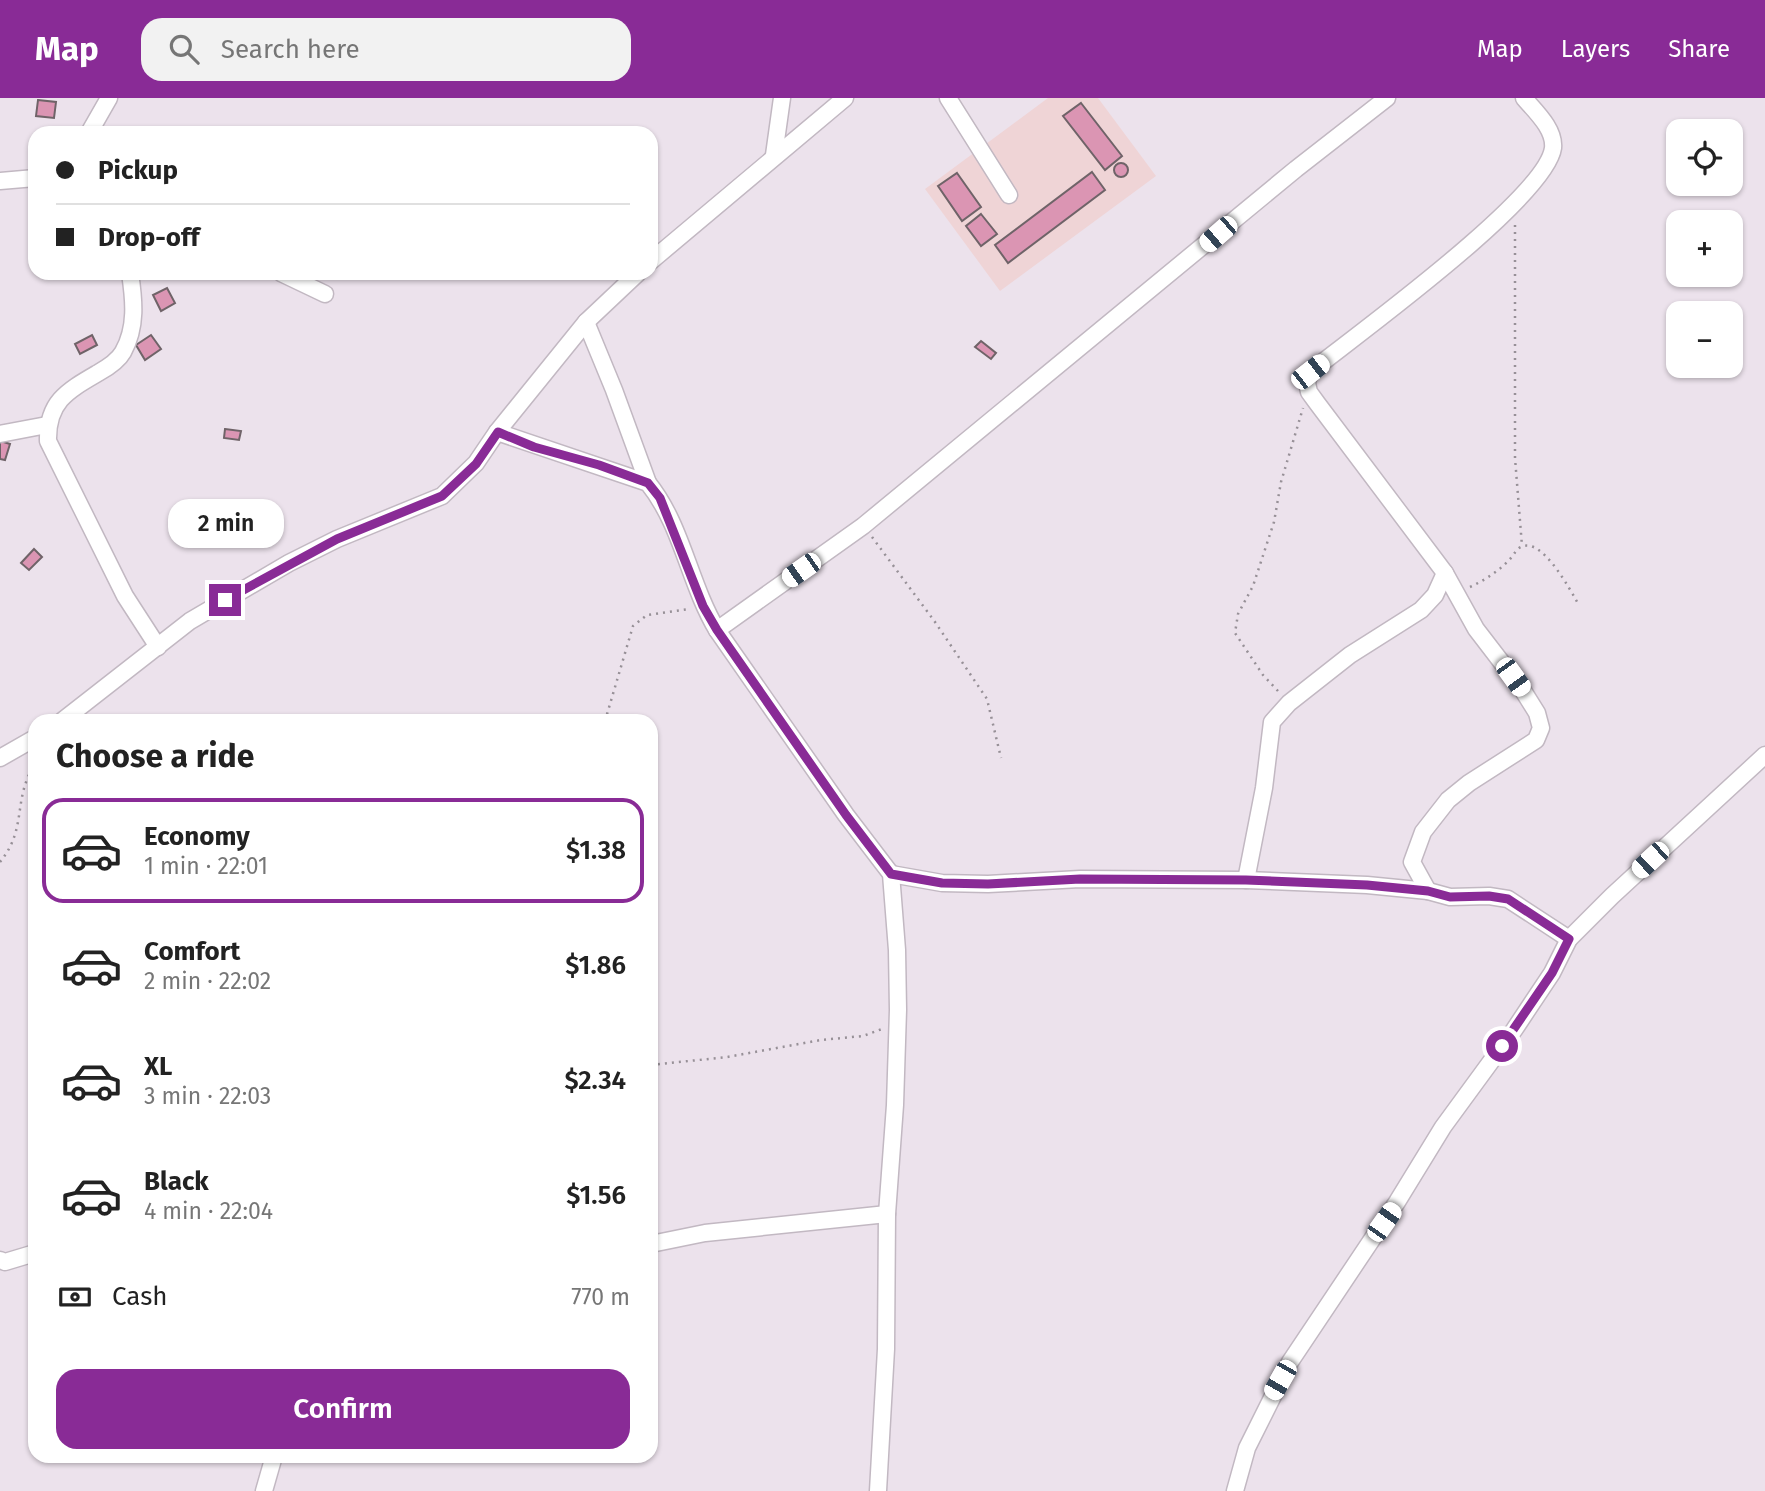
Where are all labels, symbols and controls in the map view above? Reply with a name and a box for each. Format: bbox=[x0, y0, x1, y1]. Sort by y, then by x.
search box bbox=[141, 18, 631, 81]
text: Map bbox=[35, 29, 99, 69]
icon: search bbox=[165, 30, 203, 68]
text: Search here bbox=[221, 34, 360, 65]
text: Map bbox=[1477, 35, 1523, 63]
text: Layers bbox=[1561, 35, 1630, 63]
text: Share bbox=[1668, 35, 1730, 63]
map controls bbox=[1666, 119, 1743, 378]
button: locate bbox=[1666, 119, 1743, 196]
text: Pickup bbox=[98, 155, 178, 186]
button: + bbox=[1666, 210, 1743, 287]
car bbox=[1196, 212, 1241, 256]
text: Drop-off bbox=[98, 222, 200, 253]
button: − bbox=[1666, 301, 1743, 378]
car bbox=[1287, 351, 1334, 393]
callout: 2 min bbox=[167, 498, 283, 547]
text: 2 min bbox=[198, 509, 254, 537]
car bbox=[778, 549, 825, 591]
route end bbox=[209, 584, 241, 616]
car bbox=[1493, 654, 1534, 700]
text: Choose a ride bbox=[56, 737, 254, 775]
icon: car bbox=[60, 819, 123, 882]
text: Economy bbox=[144, 821, 250, 852]
text: $1.38 bbox=[566, 835, 626, 866]
car bbox=[1628, 838, 1673, 882]
text: 1 min · 22:01 bbox=[144, 852, 268, 880]
icon: car bbox=[60, 934, 123, 997]
text: Comfort bbox=[144, 936, 240, 967]
text: $1.86 bbox=[565, 950, 626, 981]
text: 2 min · 22:02 bbox=[144, 967, 271, 995]
route start bbox=[1486, 1030, 1518, 1062]
icon: car bbox=[60, 1049, 123, 1112]
text: XL bbox=[144, 1051, 172, 1082]
text: $2.34 bbox=[564, 1065, 626, 1096]
text: 3 min · 22:03 bbox=[144, 1082, 271, 1110]
icon: car bbox=[60, 1164, 123, 1227]
text: Black bbox=[144, 1166, 209, 1197]
text: $1.56 bbox=[566, 1180, 626, 1211]
text: 4 min · 22:04 bbox=[144, 1197, 273, 1225]
car bbox=[1364, 1199, 1405, 1245]
icon: cash bbox=[56, 1278, 94, 1316]
text: Cash bbox=[112, 1281, 168, 1312]
text: 770 m bbox=[571, 1283, 630, 1311]
car bbox=[1261, 1357, 1300, 1403]
button: Confirm bbox=[56, 1369, 630, 1449]

